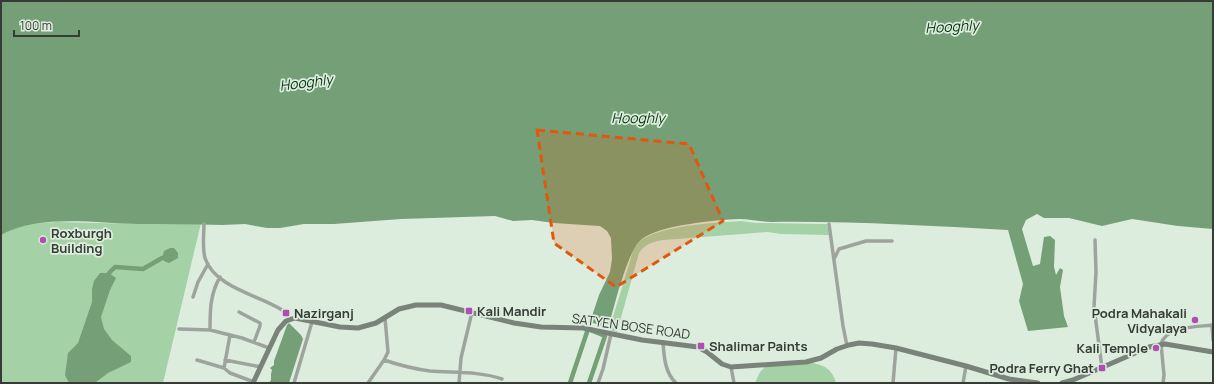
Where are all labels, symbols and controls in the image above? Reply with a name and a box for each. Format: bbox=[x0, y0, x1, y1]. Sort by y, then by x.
scale bar bbox=[14, 12, 79, 38]
water label: Hooghly bbox=[925, 15, 982, 37]
text: 100 m bbox=[20, 17, 52, 34]
water label: Hooghly bbox=[278, 69, 336, 95]
water label: Hooghly bbox=[611, 108, 667, 127]
place label: Roxburgh Building bbox=[51, 224, 112, 257]
marker: Roxburgh Building bbox=[38, 235, 48, 245]
place label: Kali Mandir bbox=[477, 302, 546, 320]
place label: Nazirganj bbox=[294, 304, 354, 322]
place label: Podra Mahakali Vidyalaya bbox=[1092, 304, 1187, 337]
marker: Kali Mandir bbox=[464, 306, 474, 316]
marker: Nazirganj bbox=[281, 308, 291, 318]
street label: SATYEN BOSE ROAD bbox=[571, 309, 692, 343]
marker: Podra Mahakali Vidyalaya bbox=[1190, 315, 1200, 325]
place label: Shalimar Paints bbox=[709, 337, 807, 355]
place label: Kali Temple bbox=[1077, 339, 1148, 357]
marker: Shalimar Paints bbox=[696, 341, 706, 351]
marker: Kali Temple bbox=[1151, 343, 1161, 353]
place label: Podra Ferry Ghat bbox=[989, 359, 1094, 377]
marker: Podra Ferry Ghat bbox=[1097, 363, 1107, 373]

